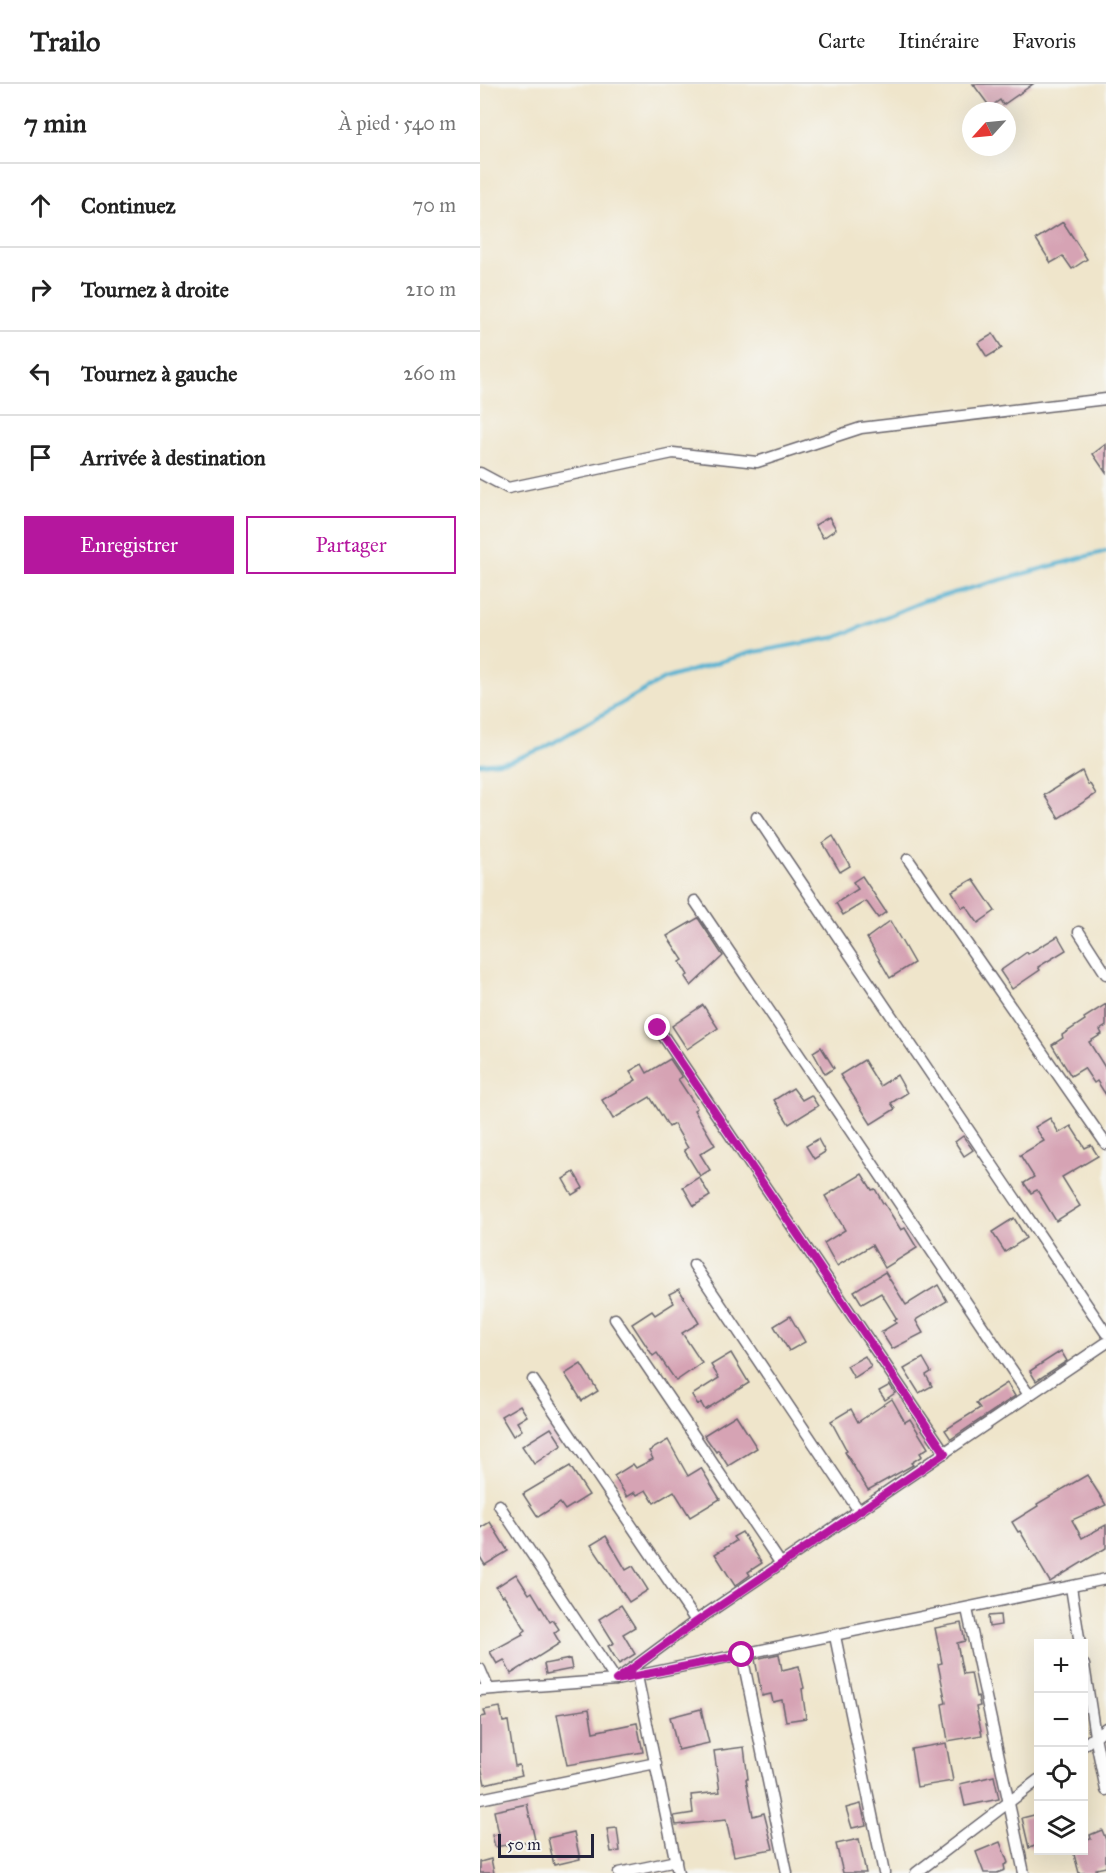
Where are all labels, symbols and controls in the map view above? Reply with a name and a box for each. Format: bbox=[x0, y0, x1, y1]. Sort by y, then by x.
text: Trailo bbox=[30, 24, 100, 59]
text: Carte bbox=[818, 28, 865, 54]
text: Itinéraire bbox=[898, 28, 979, 54]
text: Favoris bbox=[1012, 28, 1076, 54]
north arrow bbox=[962, 102, 1016, 156]
text: 7 min bbox=[24, 107, 87, 139]
text: À pied · 540 m bbox=[339, 111, 456, 135]
icon: ahead bbox=[24, 189, 57, 222]
text: Continuez bbox=[81, 192, 176, 219]
text: 70 m bbox=[413, 193, 456, 217]
icon: right bbox=[24, 273, 57, 306]
text: Tournez à droite bbox=[81, 276, 229, 303]
text: 210 m bbox=[406, 277, 456, 301]
icon: left bbox=[24, 357, 57, 390]
text: Tournez à gauche bbox=[81, 360, 237, 387]
text: 260 m bbox=[403, 361, 456, 385]
icon: arrive bbox=[24, 441, 57, 474]
text: Arrivée à destination bbox=[81, 444, 266, 471]
button: Enregistrer bbox=[24, 516, 234, 574]
button: Partager bbox=[246, 516, 456, 574]
route end bbox=[644, 1014, 670, 1040]
map controls bbox=[1034, 1639, 1088, 1855]
button: + bbox=[1034, 1639, 1088, 1693]
route start bbox=[728, 1641, 754, 1667]
button: − bbox=[1034, 1693, 1088, 1747]
button: locate bbox=[1034, 1747, 1088, 1801]
button: layers bbox=[1034, 1801, 1088, 1855]
scale bar bbox=[498, 1831, 594, 1858]
text: 50 m bbox=[507, 1835, 541, 1854]

